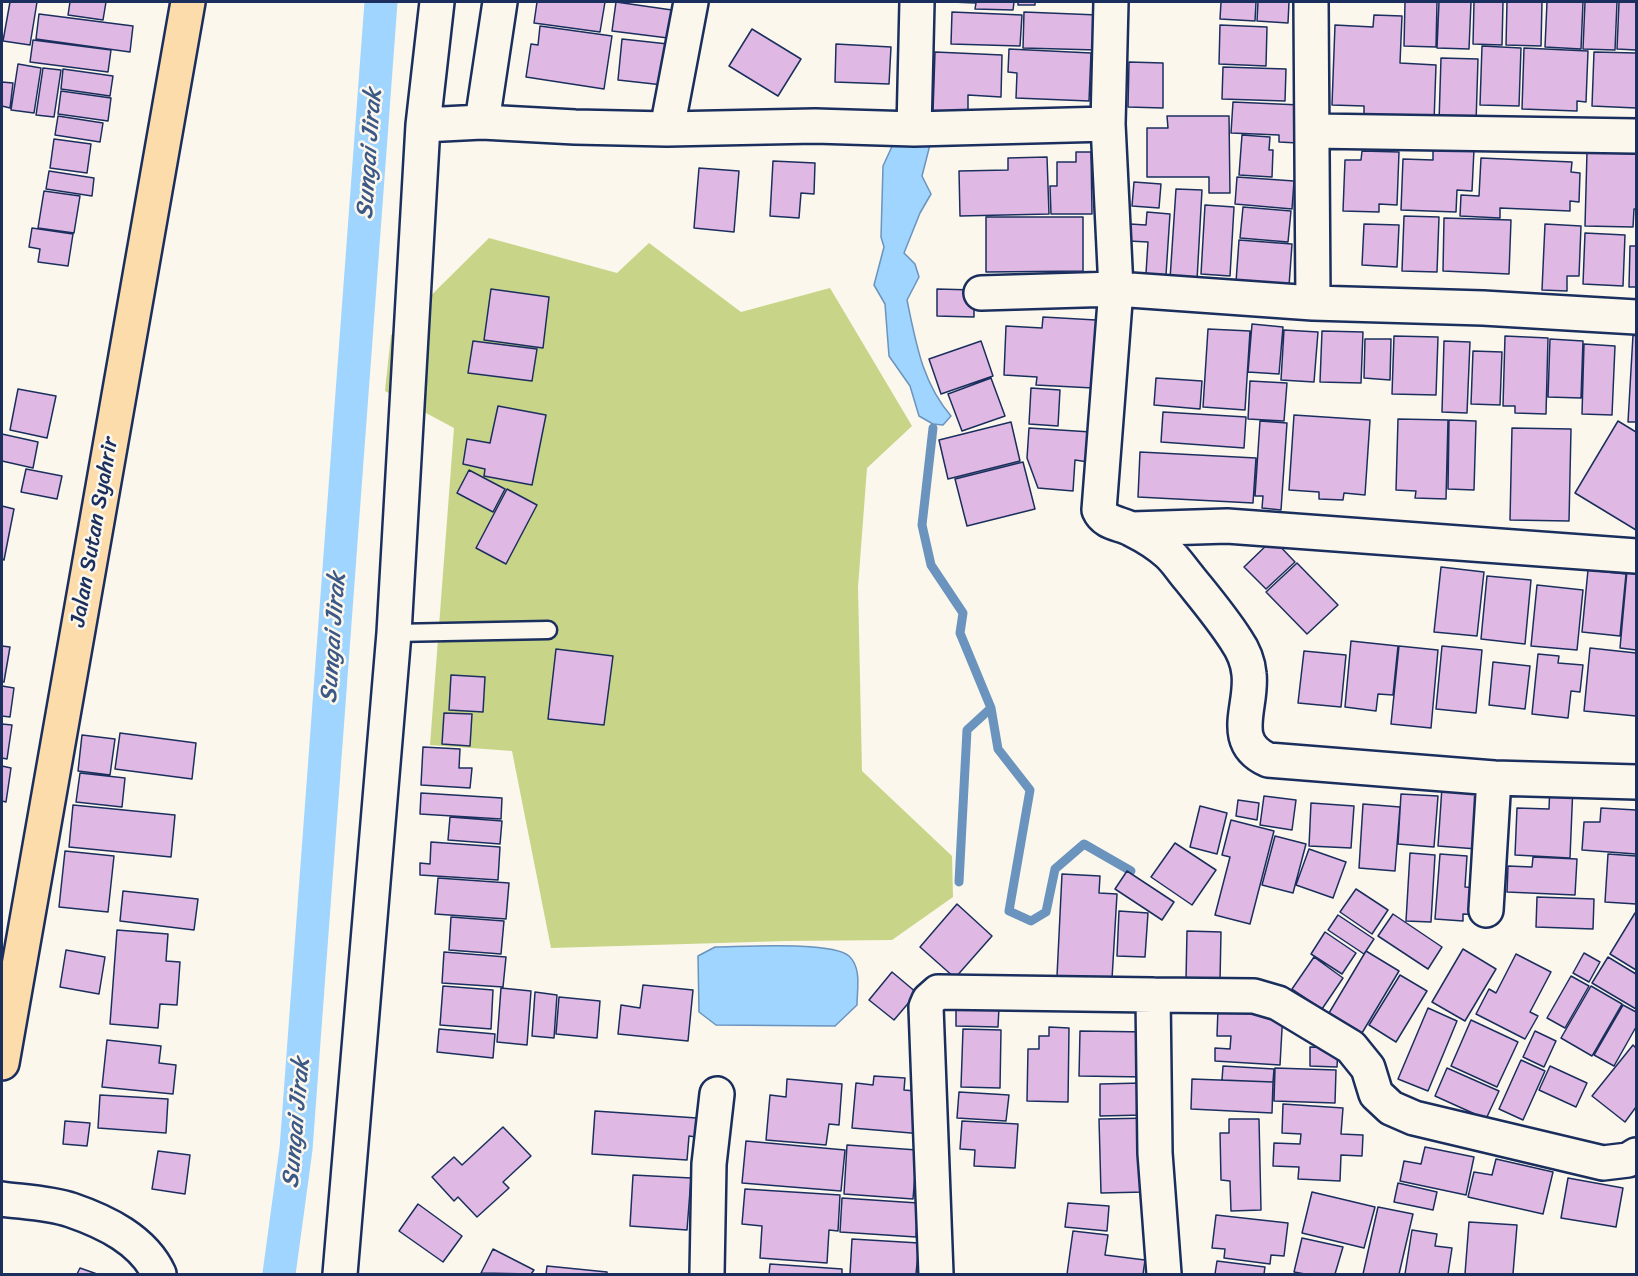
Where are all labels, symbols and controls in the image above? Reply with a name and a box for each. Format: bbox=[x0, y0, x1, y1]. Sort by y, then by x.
water label: Sungai Jirak bbox=[351, 88, 389, 220]
street label: Jalan Sutan Syahrir bbox=[65, 435, 125, 629]
water label: Sungai Jirak bbox=[315, 572, 353, 704]
water label: Sungai Jirak bbox=[277, 1057, 317, 1189]

